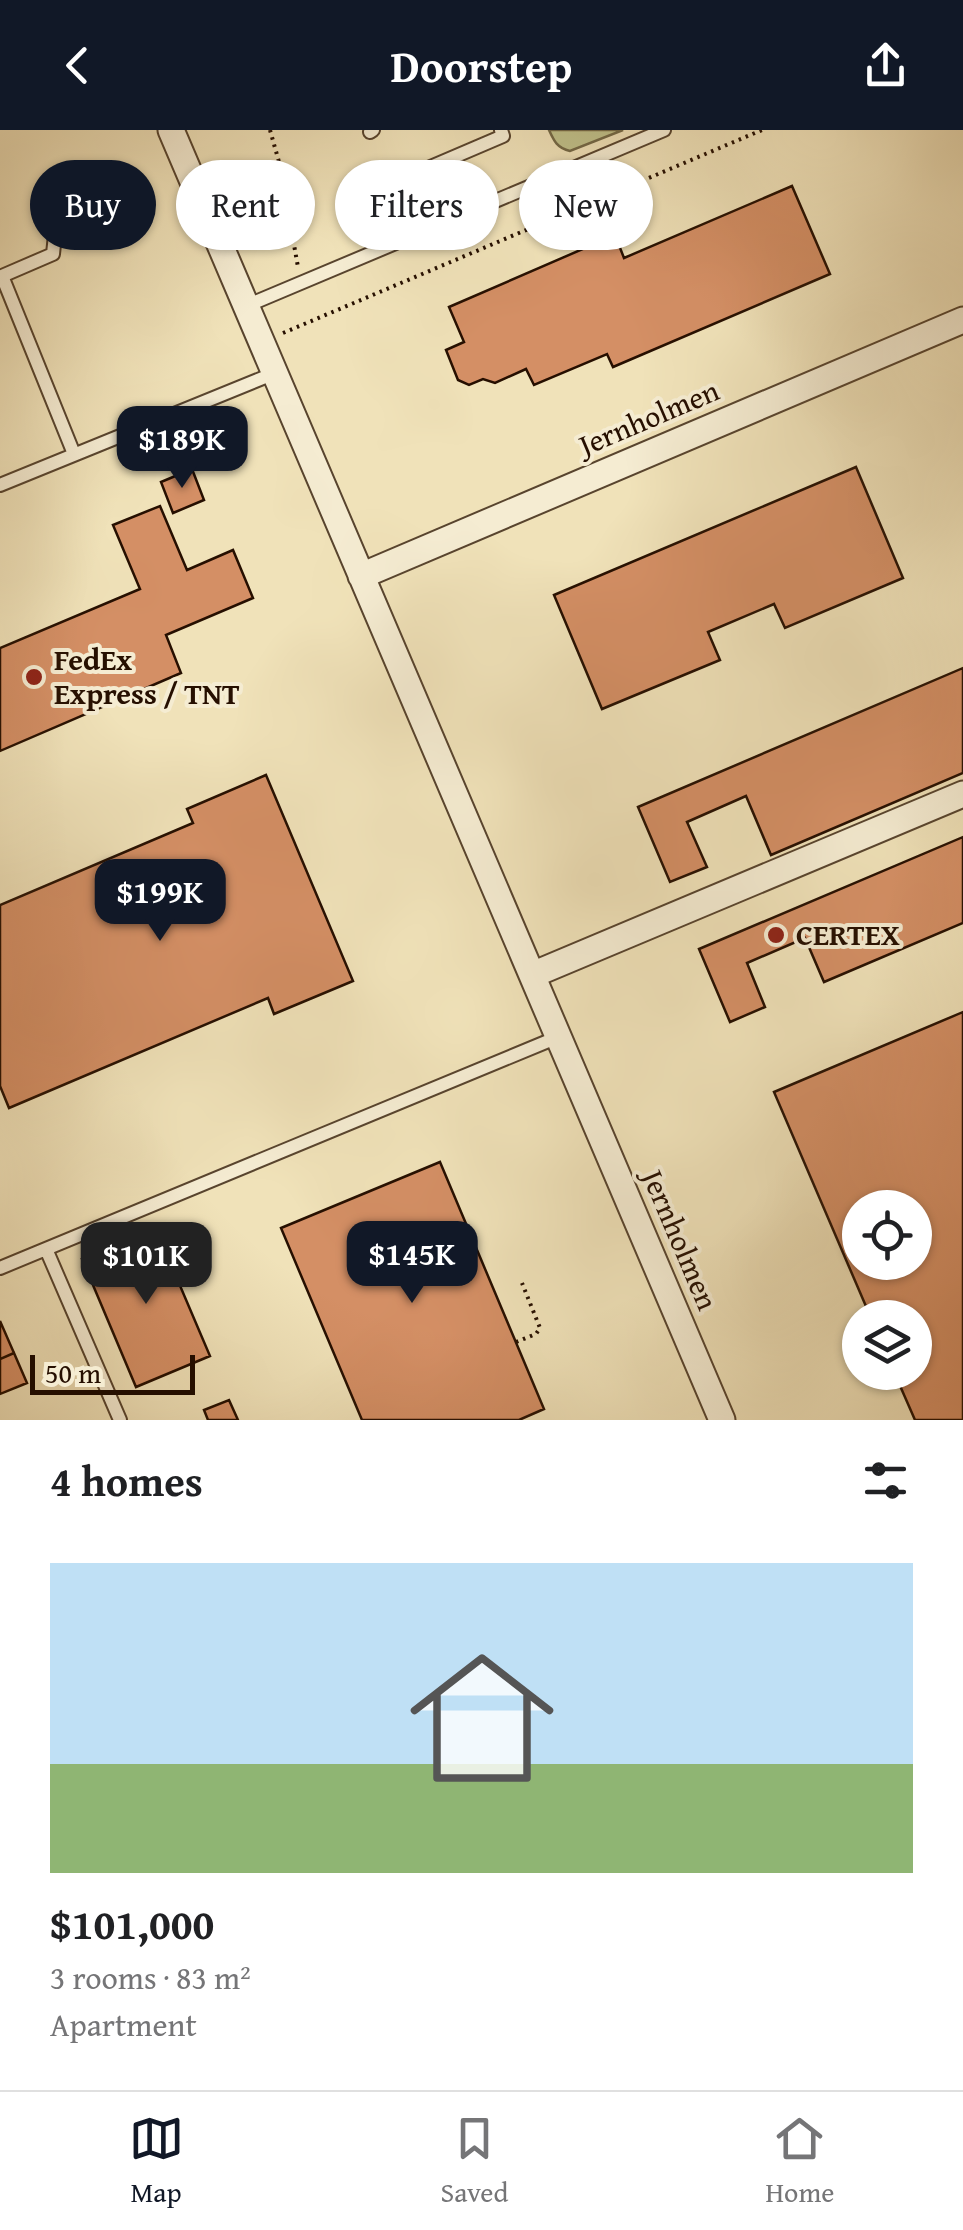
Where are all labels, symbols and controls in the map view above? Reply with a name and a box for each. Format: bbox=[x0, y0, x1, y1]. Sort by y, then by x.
text: Doorstep bbox=[391, 33, 572, 98]
icon: back bbox=[50, 38, 105, 93]
icon: share bbox=[858, 38, 913, 93]
chip: Buy bbox=[30, 160, 156, 250]
chip: Rent bbox=[176, 160, 315, 250]
chip: Filters bbox=[335, 160, 499, 250]
chip: New bbox=[519, 160, 653, 250]
street label: Jernholmen bbox=[568, 368, 726, 468]
pin: $189K bbox=[112, 406, 252, 491]
text: $189K bbox=[139, 415, 225, 462]
place label: FedEx Express / TNT bbox=[54, 637, 240, 715]
marker: FedEx Express / TNT bbox=[23, 666, 45, 688]
pin: $199K bbox=[90, 859, 230, 944]
text: $199K bbox=[117, 868, 203, 915]
place label: CERTEX bbox=[796, 912, 900, 956]
marker: CERTEX bbox=[765, 924, 787, 946]
street label: Jernholmen bbox=[630, 1159, 730, 1317]
map controls bbox=[842, 1190, 932, 1390]
button: locate bbox=[842, 1190, 932, 1280]
pin: $145K bbox=[342, 1221, 482, 1306]
pin: $101K bbox=[76, 1222, 216, 1307]
text: $145K bbox=[369, 1230, 455, 1277]
text: $101K bbox=[103, 1231, 189, 1278]
button: layers bbox=[842, 1300, 932, 1390]
scale bar bbox=[30, 1350, 195, 1394]
text: 50 m bbox=[45, 1352, 101, 1393]
text: 4 homes bbox=[50, 1450, 203, 1511]
icon: filters bbox=[858, 1453, 913, 1508]
icon: home bbox=[392, 1628, 572, 1808]
text: $101,000 bbox=[50, 1893, 214, 1954]
text: 3 rooms · 83 m² bbox=[50, 1954, 251, 2001]
text: Apartment bbox=[50, 2001, 197, 2048]
tab: Map bbox=[129, 2111, 184, 2212]
tab: Saved bbox=[441, 2111, 508, 2212]
tab: Home bbox=[766, 2111, 834, 2212]

